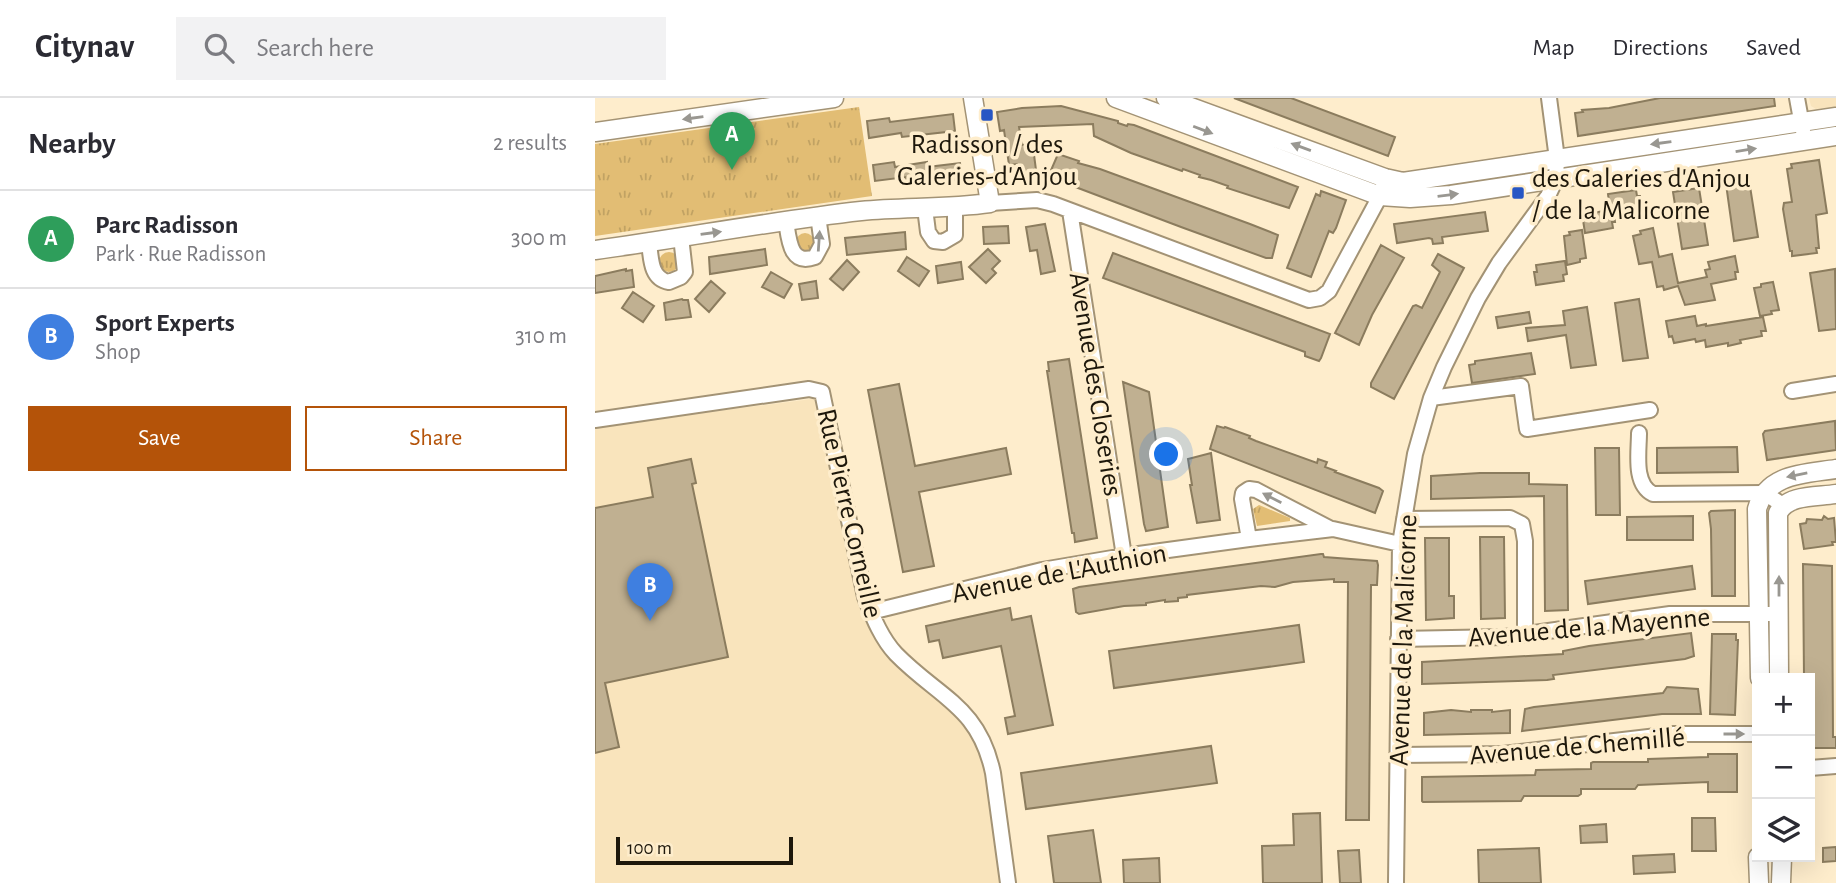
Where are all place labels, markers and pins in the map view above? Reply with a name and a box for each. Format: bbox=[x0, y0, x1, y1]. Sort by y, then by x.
marker: Radisson / des Galeries-d'Anjou bbox=[979, 107, 995, 123]
pin: A bbox=[709, 112, 755, 170]
place label: Radisson / des Galeries-d'Anjou bbox=[897, 131, 1077, 191]
place label: des Galeries d'Anjou / de la Malicorne bbox=[1532, 165, 1751, 225]
marker: des Galeries d'Anjou / de la Malicorne bbox=[1510, 185, 1526, 201]
pin: B bbox=[627, 563, 673, 621]

